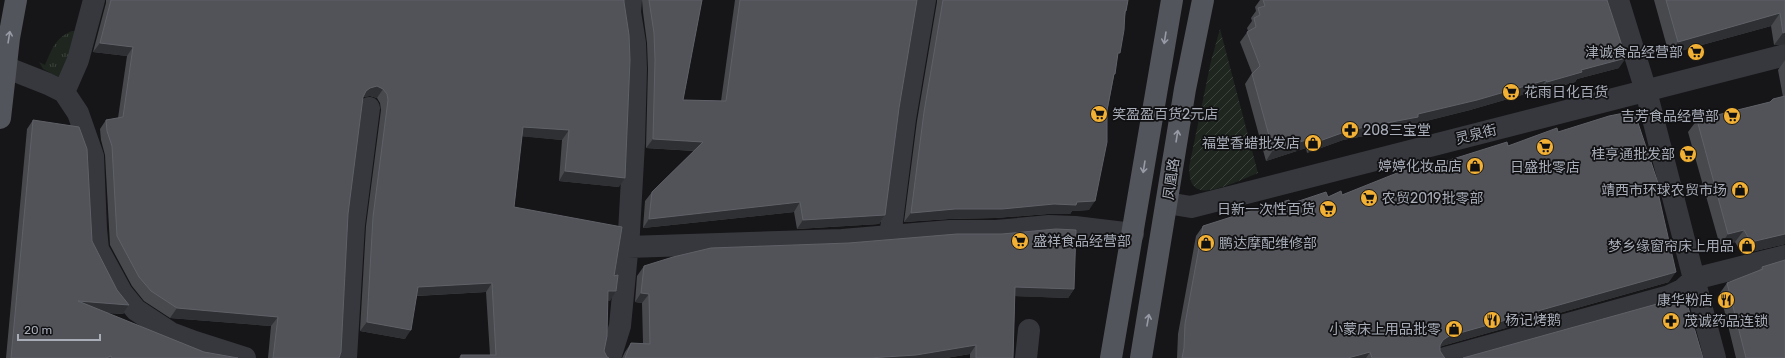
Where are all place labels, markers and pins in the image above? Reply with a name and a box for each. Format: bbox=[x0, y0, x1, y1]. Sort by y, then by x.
supermarket icon: 津诚食品经营部 bbox=[1686, 42, 1706, 62]
place label: 津诚食品经营部 bbox=[1585, 44, 1683, 61]
supermarket icon: 花雨日化百货 bbox=[1501, 82, 1521, 102]
place label: 花雨日化百货 bbox=[1524, 84, 1608, 101]
supermarket icon: 笑盈盈百货2元店 bbox=[1089, 104, 1109, 124]
place label: 笑盈盈百货2元店 bbox=[1112, 106, 1218, 123]
supermarket icon: 吉芳食品经营部 bbox=[1722, 106, 1742, 126]
place label: 吉芳食品经营部 bbox=[1621, 108, 1719, 125]
pharmacy icon: 208三宝堂 bbox=[1340, 120, 1360, 140]
place label: 208三宝堂 bbox=[1363, 122, 1431, 139]
shop icon: 福堂香蜡批发店 bbox=[1303, 133, 1323, 153]
place label: 福堂香蜡批发店 bbox=[1202, 135, 1300, 152]
supermarket icon: 日盛批零店 bbox=[1535, 137, 1555, 157]
supermarket icon: 桂亨通批发部 bbox=[1678, 144, 1698, 164]
place label: 桂亨通批发部 bbox=[1591, 146, 1675, 163]
shop icon: 婷婷化妆品店 bbox=[1465, 156, 1485, 176]
place label: 婷婷化妆品店 bbox=[1378, 158, 1462, 175]
place label: 日盛批零店 bbox=[1510, 159, 1580, 176]
shop icon: 靖西市环球农贸市场 bbox=[1730, 180, 1750, 200]
place label: 靖西市环球农贸市场 bbox=[1601, 182, 1727, 199]
supermarket icon: 农贸2019批零部 bbox=[1359, 188, 1379, 208]
place label: 农贸2019批零部 bbox=[1382, 190, 1483, 207]
supermarket icon: 日新一次性百货 bbox=[1318, 199, 1338, 219]
place label: 日新一次性百货 bbox=[1217, 201, 1315, 218]
supermarket icon: 盛祥食品经营部 bbox=[1010, 231, 1030, 251]
place label: 盛祥食品经营部 bbox=[1033, 233, 1131, 250]
shop icon: 鹏达摩配维修部 bbox=[1196, 233, 1216, 253]
place label: 鹏达摩配维修部 bbox=[1219, 235, 1317, 252]
shop icon: 梦乡缘窗帘床上用品 bbox=[1737, 236, 1757, 256]
place label: 梦乡缘窗帘床上用品 bbox=[1608, 238, 1734, 255]
restaurant icon: 康华粉店 bbox=[1716, 290, 1736, 310]
place label: 康华粉店 bbox=[1657, 292, 1713, 309]
restaurant icon: 杨记烤鹅 bbox=[1482, 310, 1502, 330]
pharmacy icon: 茂诚药品连锁 bbox=[1661, 311, 1681, 331]
place label: 杨记烤鹅 bbox=[1505, 312, 1561, 329]
place label: 茂诚药品连锁 bbox=[1684, 313, 1768, 330]
shop icon: 小蒙床上用品批零 bbox=[1444, 319, 1464, 339]
place label: 小蒙床上用品批零 bbox=[1329, 321, 1441, 338]

